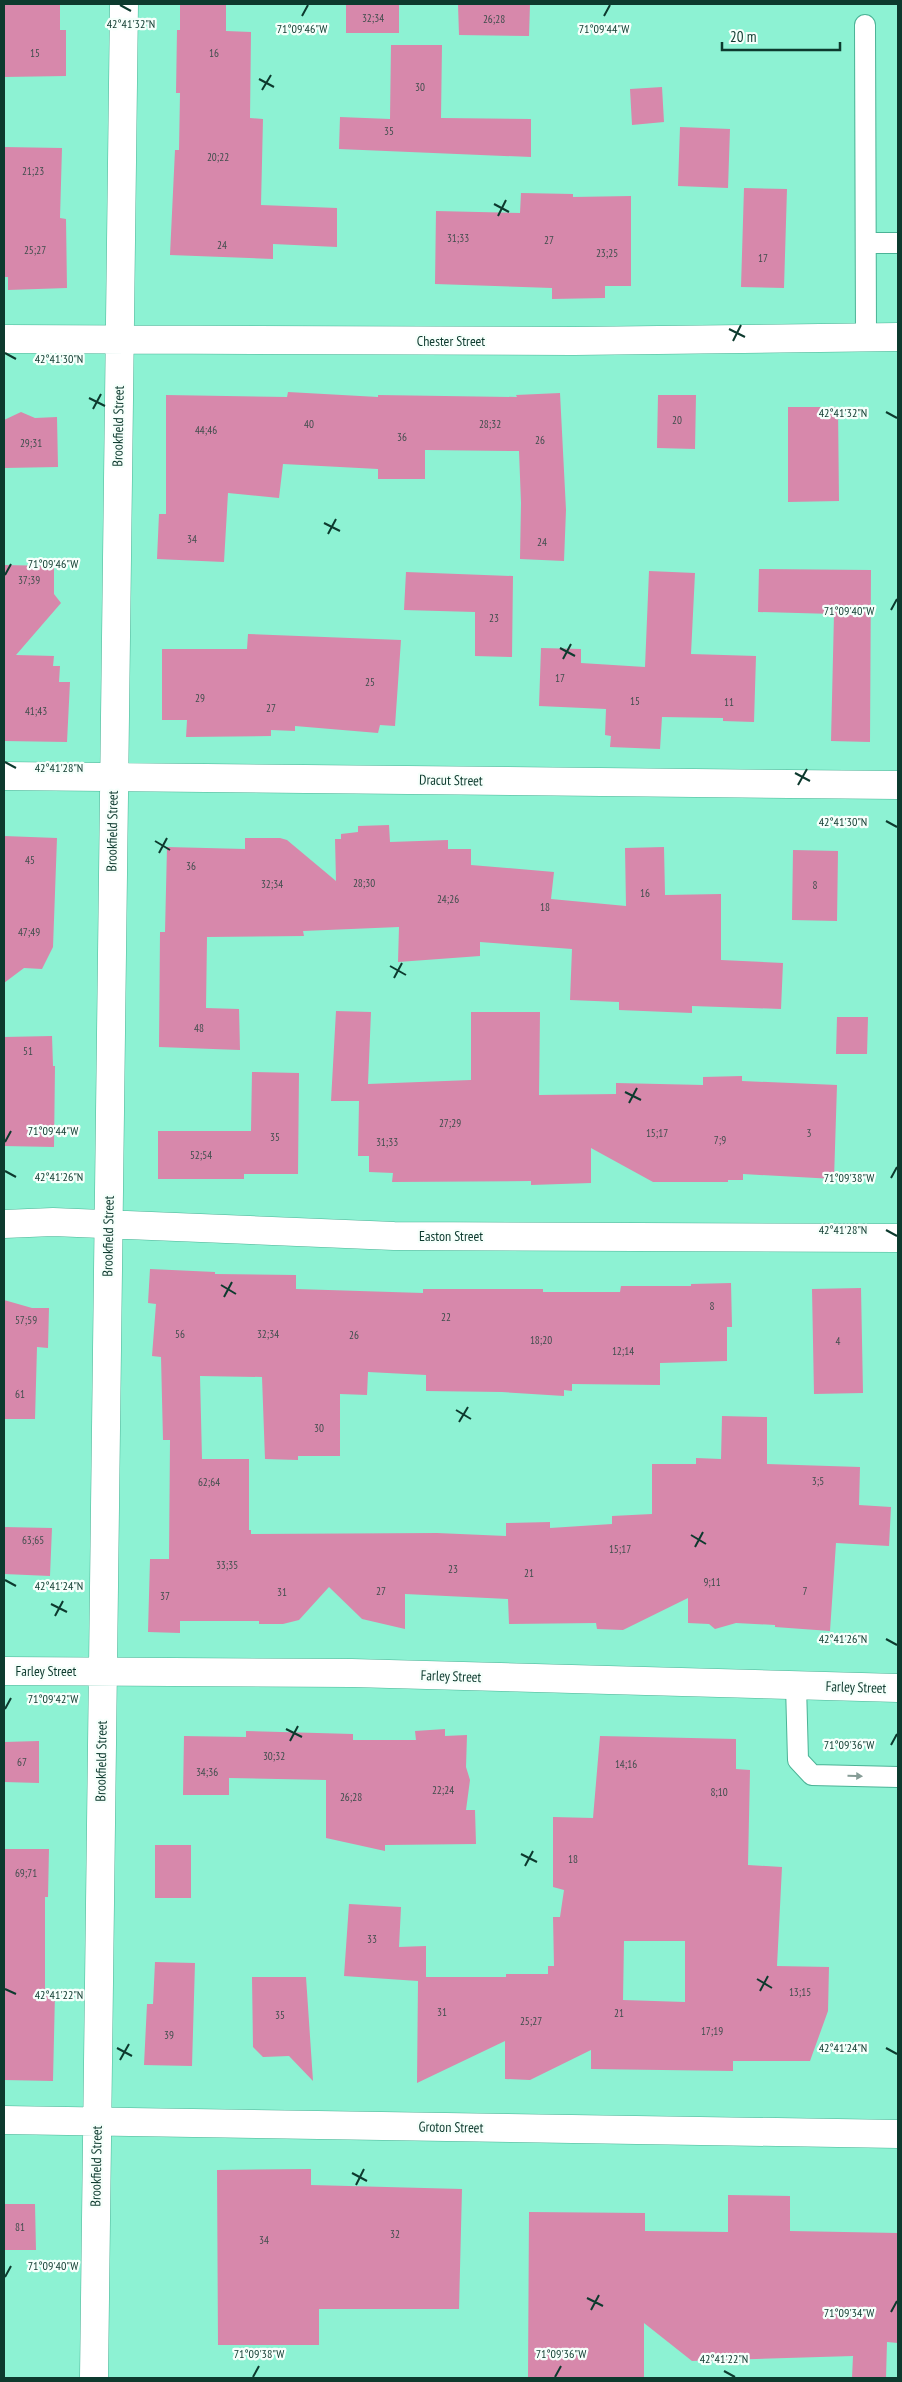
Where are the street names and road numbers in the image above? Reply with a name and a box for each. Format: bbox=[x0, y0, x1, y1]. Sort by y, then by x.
street label: Chester Street bbox=[417, 332, 485, 350]
street label: Brookfield Street bbox=[108, 385, 128, 467]
street label: Dracut Street bbox=[419, 770, 483, 790]
street label: Brookfield Street bbox=[102, 790, 122, 872]
street label: Brookfield Street bbox=[98, 1195, 118, 1277]
street label: Easton Street bbox=[419, 1227, 483, 1245]
street label: Farley Street bbox=[16, 1662, 77, 1680]
street label: Farley Street bbox=[420, 1666, 482, 1686]
street label: Farley Street bbox=[825, 1677, 887, 1697]
street label: Brookfield Street bbox=[91, 1720, 111, 1802]
street label: Groton Street bbox=[419, 2117, 484, 2137]
street label: Brookfield Street bbox=[86, 2125, 106, 2207]

